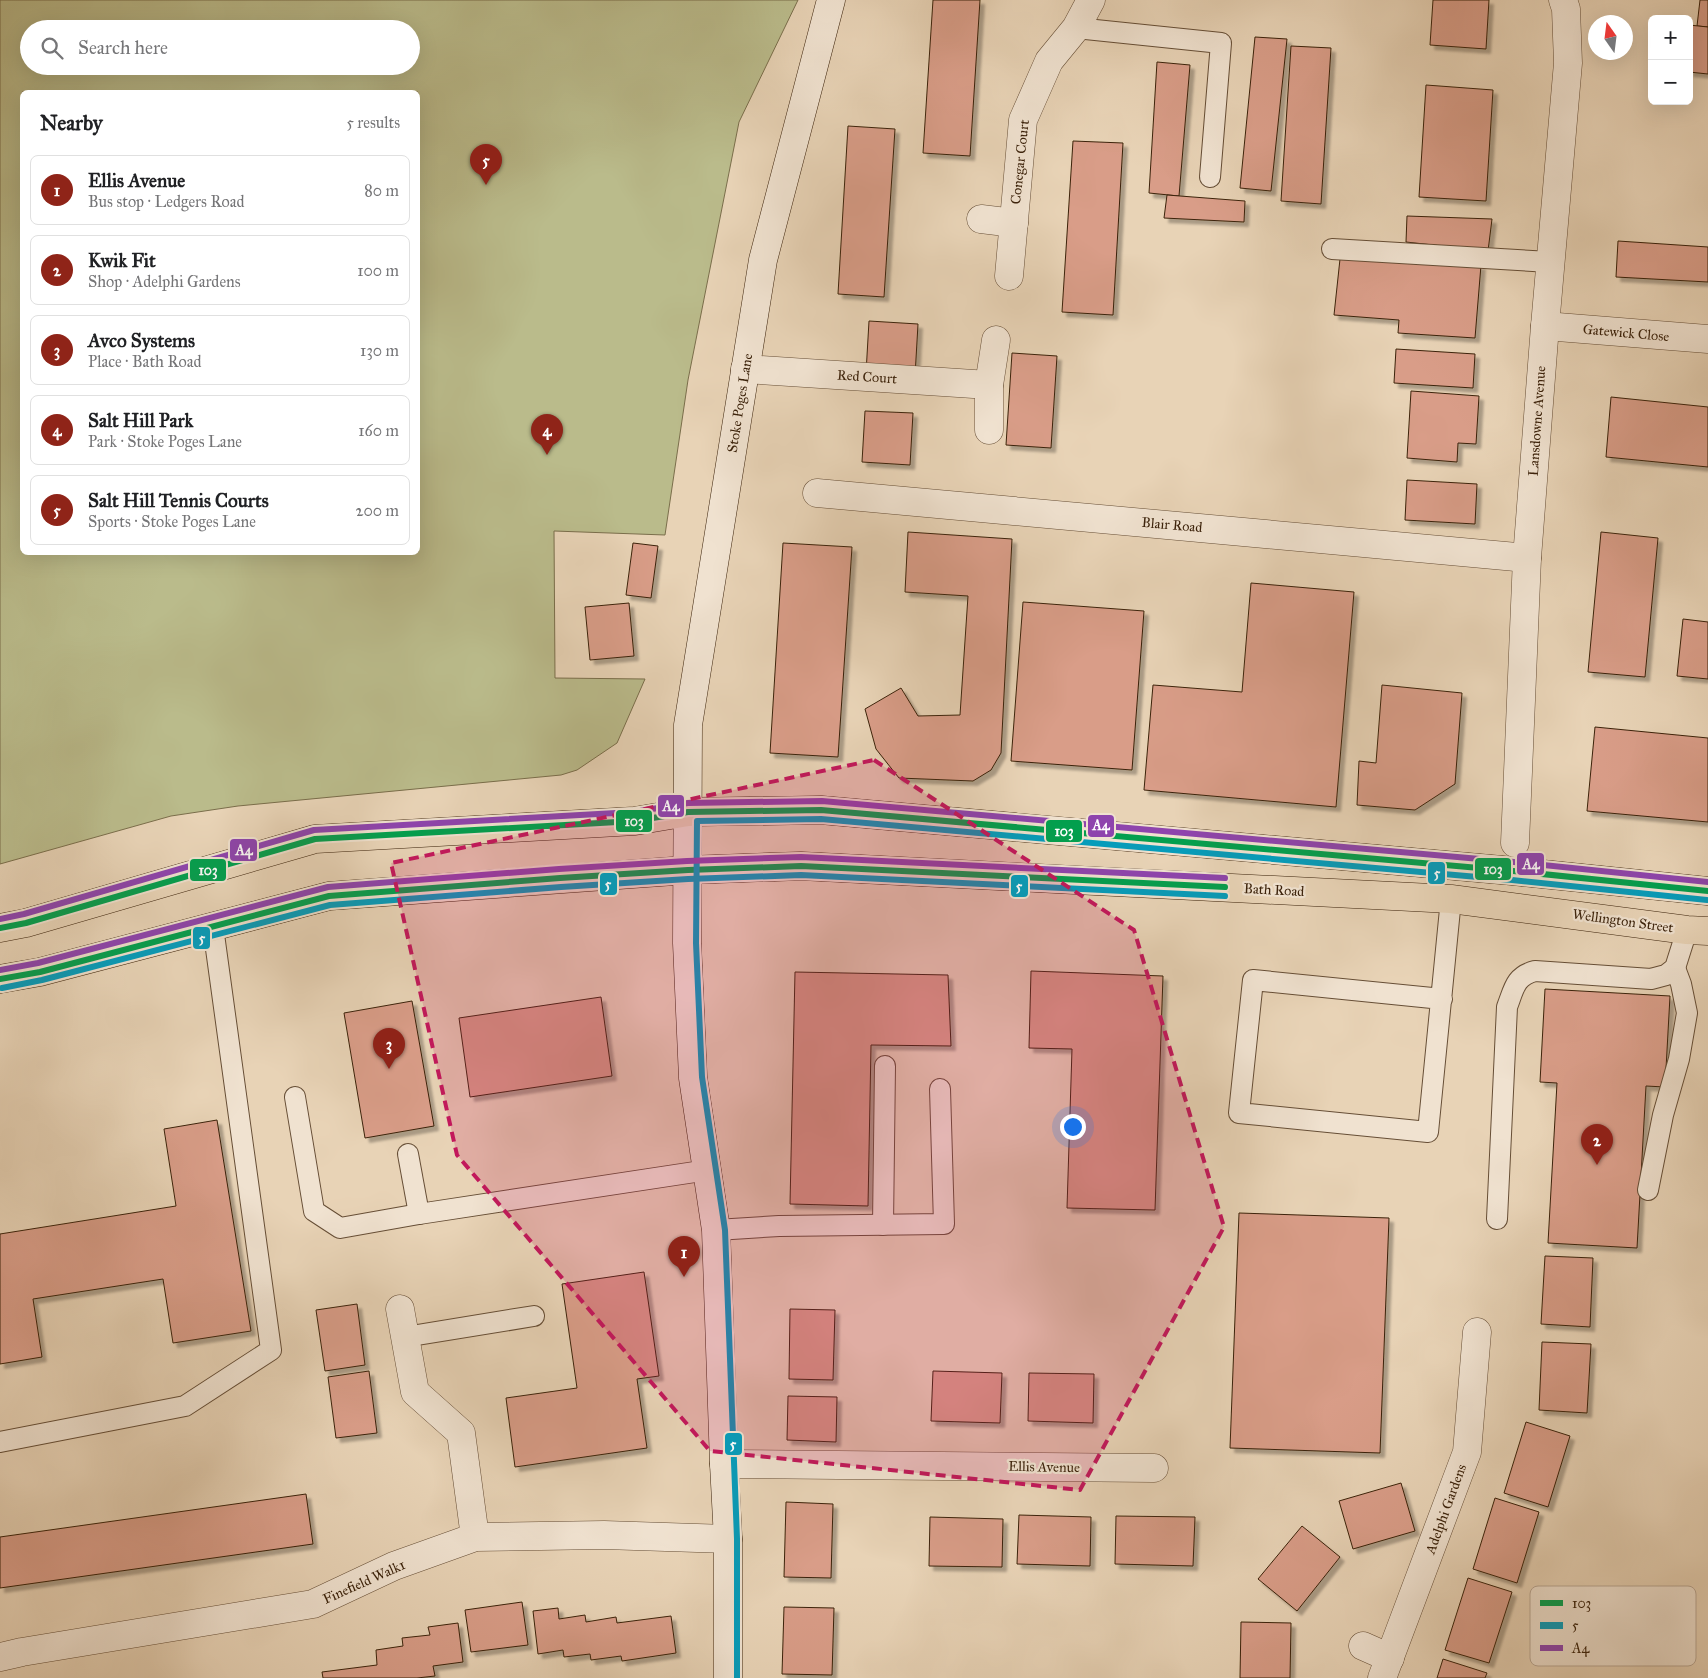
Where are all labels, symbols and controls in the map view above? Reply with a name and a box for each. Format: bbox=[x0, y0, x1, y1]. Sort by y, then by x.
north arrow bbox=[1588, 15, 1633, 60]
map controls bbox=[1648, 15, 1693, 105]
button: + bbox=[1648, 15, 1693, 60]
search box bbox=[20, 20, 420, 75]
icon: search bbox=[38, 34, 66, 62]
text: Search here bbox=[78, 36, 168, 59]
button: − bbox=[1648, 60, 1693, 105]
text: Nearby bbox=[40, 110, 103, 136]
text: 5 results bbox=[346, 113, 400, 132]
street label: Conegar Court bbox=[1007, 119, 1033, 205]
pin: 5 bbox=[470, 144, 502, 185]
text: Ellis Avenue bbox=[88, 169, 185, 192]
text: 1 bbox=[54, 181, 60, 200]
text: 80 m bbox=[364, 181, 399, 200]
text: Bus stop · Ledgers Road bbox=[88, 192, 244, 211]
text: Kwik Fit bbox=[88, 249, 156, 272]
text: 2 bbox=[53, 261, 61, 280]
text: 100 m bbox=[357, 261, 399, 280]
text: Shop · Adelphi Gardens bbox=[88, 272, 241, 291]
street label: Gatewick Close bbox=[1582, 321, 1670, 345]
text: Avco Systems bbox=[88, 329, 195, 352]
text: 3 bbox=[54, 341, 60, 360]
text: 130 m bbox=[360, 341, 399, 360]
text: Place · Bath Road bbox=[88, 352, 201, 371]
street label: Stoke Poges Lane bbox=[724, 352, 756, 454]
street label: Lansdowne Avenue bbox=[1525, 365, 1549, 477]
street label: Red Court bbox=[836, 366, 898, 388]
text: Salt Hill Park bbox=[88, 409, 193, 432]
pin: 4 bbox=[531, 414, 563, 455]
text: 4 bbox=[53, 421, 61, 440]
text: 160 m bbox=[358, 421, 399, 440]
text: Park · Stoke Poges Lane bbox=[88, 432, 242, 451]
text: Salt Hill Tennis Courts bbox=[88, 489, 269, 512]
text: 5 bbox=[53, 501, 61, 520]
text: 200 m bbox=[356, 501, 399, 520]
text: Sports · Stoke Poges Lane bbox=[88, 512, 256, 531]
street label: Blair Road bbox=[1141, 514, 1203, 536]
line badge: A4 bbox=[657, 794, 685, 818]
text: A4 bbox=[661, 798, 681, 816]
line badge: 103 bbox=[615, 809, 653, 833]
text: 103 bbox=[624, 813, 644, 831]
line badge: A4 bbox=[1087, 814, 1115, 838]
text: A4 bbox=[1091, 817, 1111, 835]
line badge: 103 bbox=[1045, 819, 1083, 843]
text: 103 bbox=[1054, 823, 1074, 841]
line badge: A4 bbox=[229, 838, 258, 862]
text: A4 bbox=[234, 842, 254, 860]
line badge: A4 bbox=[1516, 852, 1545, 876]
text: A4 bbox=[1521, 856, 1541, 874]
line badge: 103 bbox=[1474, 857, 1512, 881]
line badge: 103 bbox=[189, 858, 227, 882]
line badge: 5 bbox=[1427, 861, 1446, 885]
text: 103 bbox=[1483, 861, 1503, 879]
text: 103 bbox=[198, 862, 218, 880]
text: 5 bbox=[1434, 865, 1441, 882]
line badge: 5 bbox=[599, 872, 618, 896]
line badge: 5 bbox=[1010, 874, 1029, 898]
text: 5 bbox=[605, 876, 612, 893]
text: 5 bbox=[1016, 878, 1023, 895]
street label: Bath Road bbox=[1243, 880, 1305, 900]
street label: Wellington Street bbox=[1572, 906, 1675, 936]
line badge: 5 bbox=[192, 926, 211, 950]
text: 5 bbox=[199, 930, 206, 947]
pin: 3 bbox=[373, 1028, 405, 1069]
your location bbox=[1060, 1114, 1086, 1140]
pin: 2 bbox=[1581, 1124, 1613, 1165]
pin: 1 bbox=[668, 1236, 700, 1277]
line badge: 5 bbox=[724, 1432, 743, 1456]
text: 5 bbox=[730, 1436, 737, 1453]
street label: Ellis Avenue bbox=[1008, 1458, 1080, 1476]
street label: Adelphi Gardens bbox=[1422, 1462, 1470, 1557]
street label: Finefield Walk1 bbox=[320, 1556, 408, 1608]
legend bbox=[1530, 1586, 1696, 1666]
text: 103 bbox=[1572, 1595, 1591, 1612]
text: 5 bbox=[1572, 1617, 1579, 1634]
text: A4 bbox=[1571, 1640, 1590, 1657]

